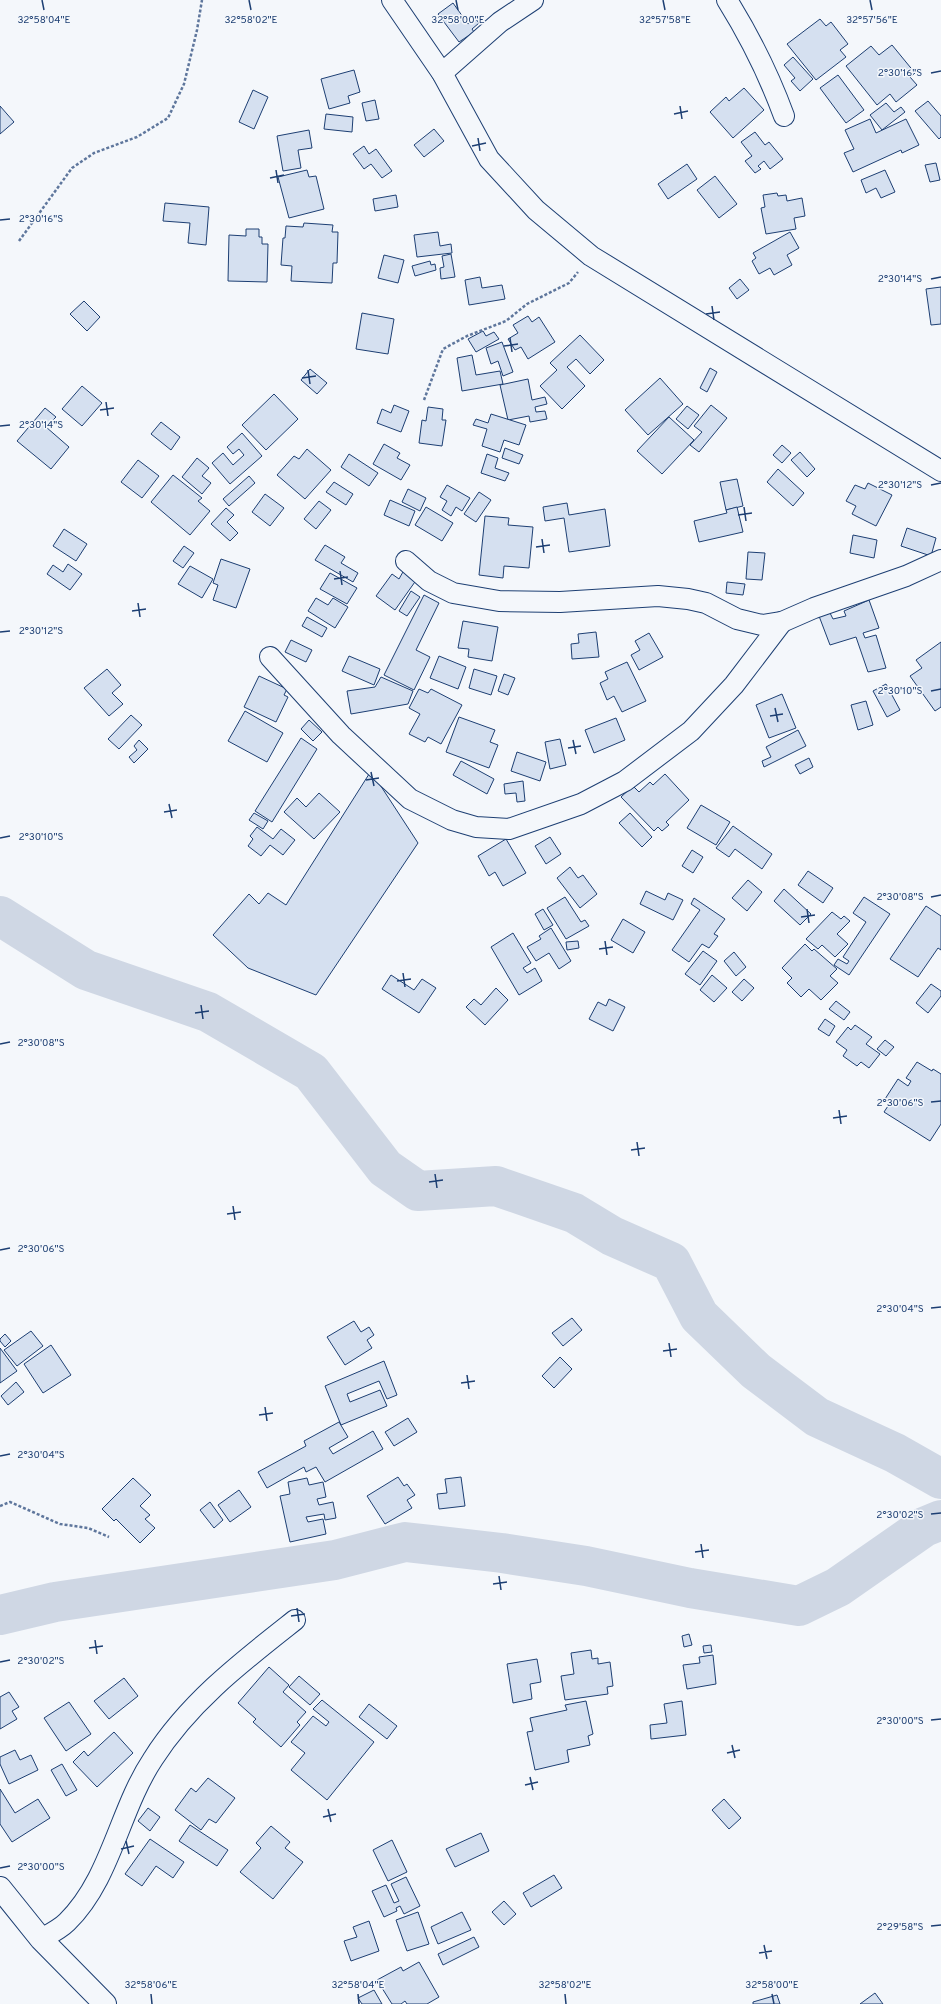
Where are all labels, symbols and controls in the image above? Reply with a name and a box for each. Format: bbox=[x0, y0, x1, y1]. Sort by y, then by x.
text: 32°58'04"E bbox=[17, 14, 71, 27]
text: 32°58'02"E bbox=[224, 14, 278, 27]
text: 32°58'00"E bbox=[431, 14, 485, 27]
text: 32°57'58"E bbox=[639, 14, 691, 27]
text: 32°57'56"E bbox=[846, 14, 898, 27]
text: 2°30'16"S bbox=[878, 67, 922, 80]
text: 2°30'16"S bbox=[19, 213, 63, 226]
text: 2°30'14"S bbox=[878, 273, 922, 286]
text: 2°30'14"S bbox=[19, 419, 63, 432]
text: 2°30'12"S bbox=[878, 479, 922, 492]
text: 2°30'12"S bbox=[19, 625, 63, 638]
text: 2°30'10"S bbox=[878, 685, 922, 698]
text: 2°30'10"S bbox=[19, 831, 63, 844]
text: 2°30'08"S bbox=[876, 891, 924, 904]
text: 2°30'08"S bbox=[17, 1037, 65, 1050]
text: 2°30'06"S bbox=[876, 1097, 924, 1110]
text: 2°30'06"S bbox=[17, 1243, 65, 1256]
text: 2°30'04"S bbox=[876, 1303, 924, 1316]
text: 2°30'04"S bbox=[17, 1449, 65, 1462]
text: 2°30'02"S bbox=[876, 1509, 924, 1522]
text: 2°30'02"S bbox=[17, 1655, 65, 1668]
text: 2°30'00"S bbox=[876, 1715, 924, 1728]
text: 2°30'00"S bbox=[17, 1861, 65, 1874]
text: 2°29'58"S bbox=[877, 1921, 923, 1934]
text: 32°58'06"E bbox=[125, 1979, 177, 1992]
text: 32°58'04"E bbox=[331, 1979, 385, 1992]
text: 32°58'02"E bbox=[538, 1979, 592, 1992]
text: 32°58'00"E bbox=[745, 1979, 799, 1992]

